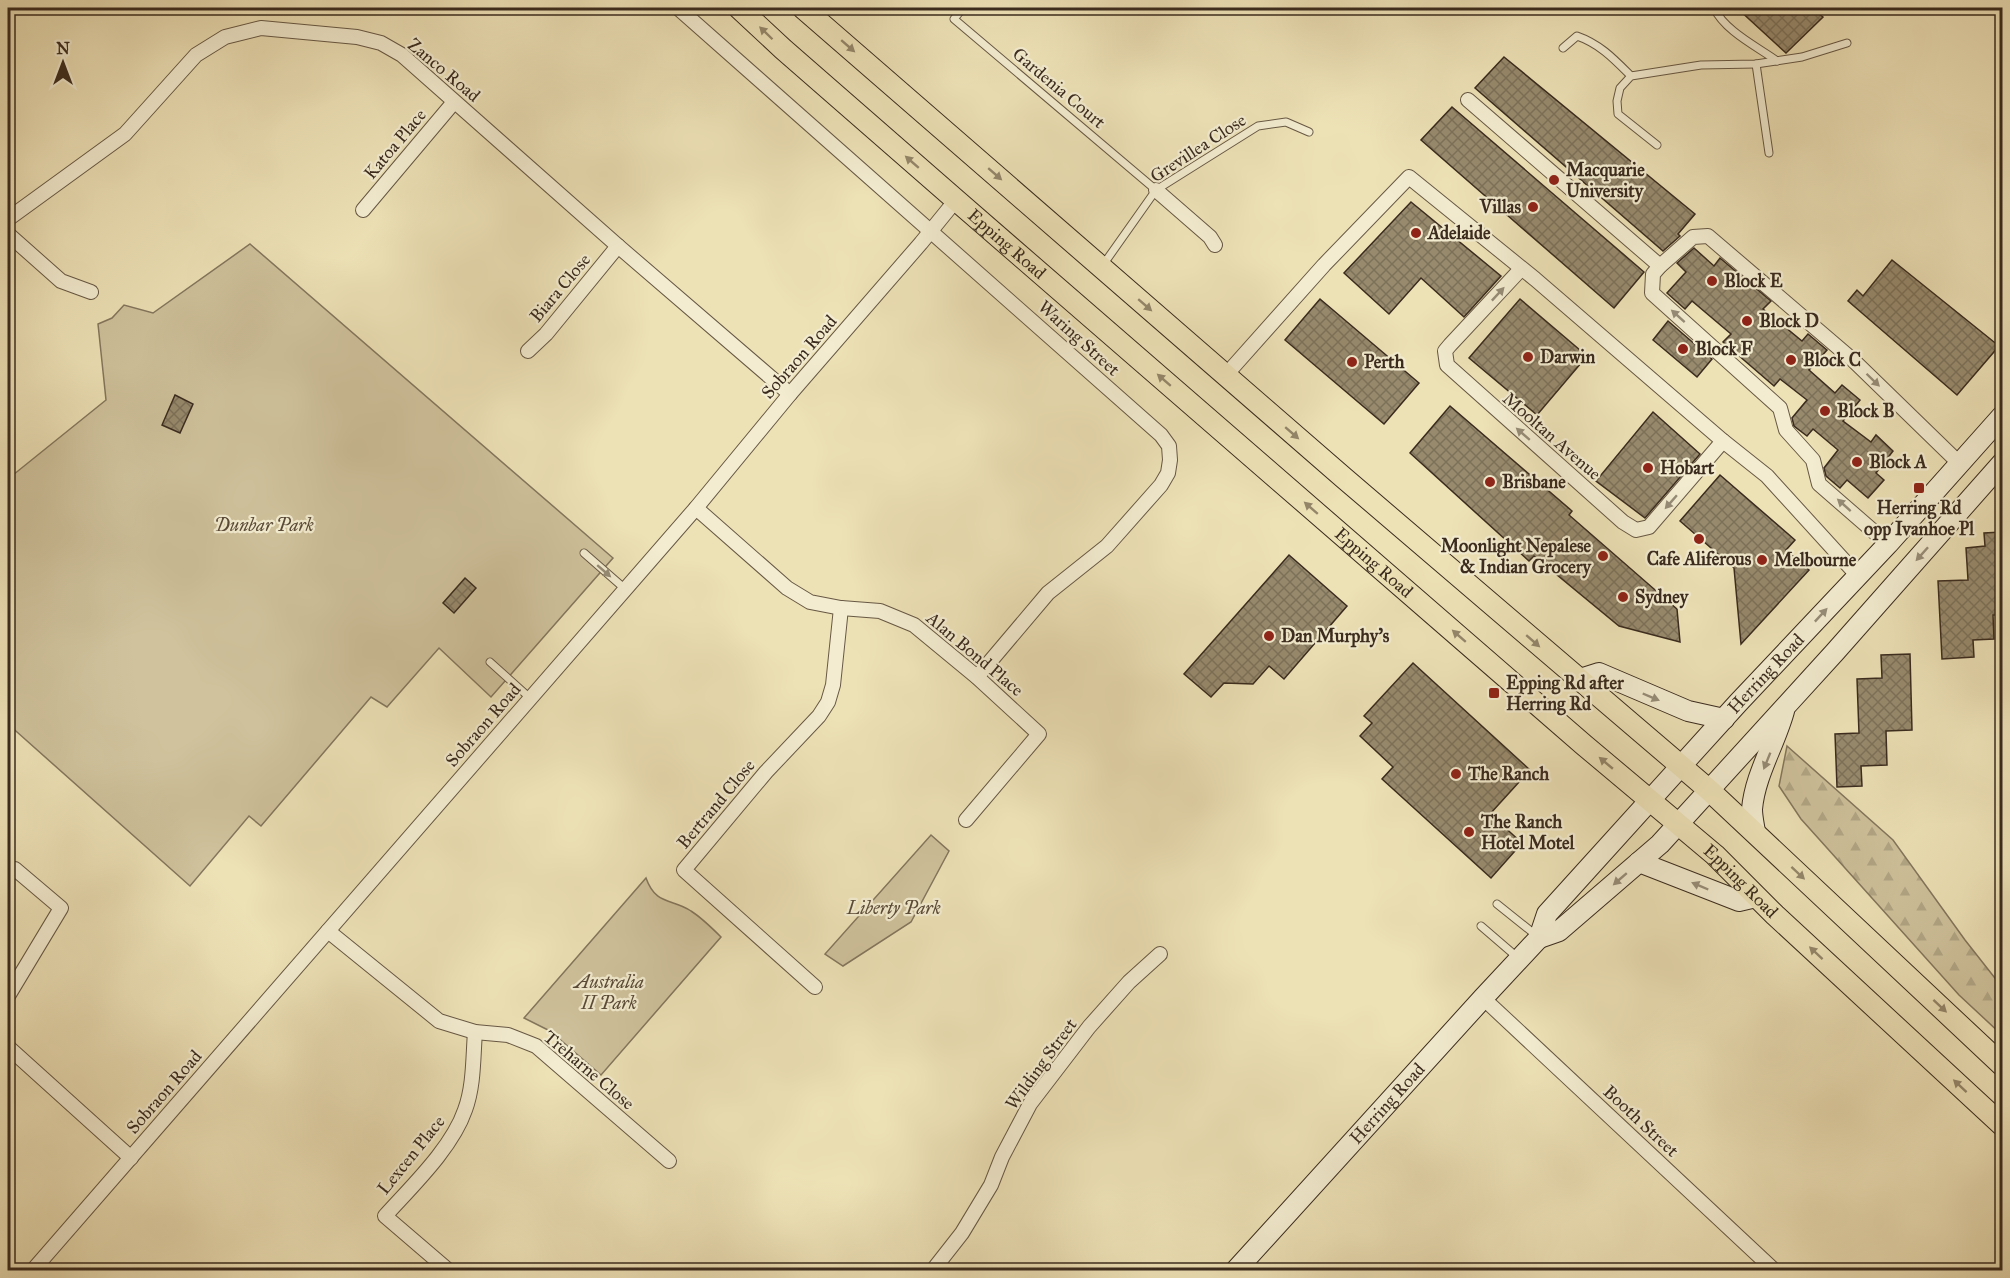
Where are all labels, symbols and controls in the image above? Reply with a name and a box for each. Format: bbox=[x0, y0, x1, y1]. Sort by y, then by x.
one-way arrow bbox=[759, 26, 773, 40]
north arrow bbox=[33, 33, 93, 93]
street label: Zanco Road bbox=[403, 33, 485, 107]
text: N bbox=[56, 39, 70, 58]
one-way arrow bbox=[840, 39, 855, 53]
street label: Gardenia Court bbox=[1008, 43, 1110, 134]
street label: Katoa Place bbox=[359, 104, 431, 184]
street label: Grevillea Close bbox=[1146, 109, 1250, 187]
one-way arrow bbox=[905, 156, 920, 169]
place label: Macquarie University bbox=[1566, 159, 1645, 203]
one-way arrow bbox=[987, 167, 1002, 181]
marker: Macquarie University bbox=[1547, 173, 1561, 187]
place label: Villas bbox=[1479, 196, 1521, 218]
marker: Villas bbox=[1526, 200, 1540, 214]
street label: Epping Road bbox=[963, 204, 1050, 284]
place label: Adelaide bbox=[1427, 222, 1491, 244]
marker: Adelaide bbox=[1409, 226, 1423, 240]
street label: Biara Close bbox=[525, 249, 595, 327]
place label: Block E bbox=[1724, 270, 1783, 292]
marker: Block E bbox=[1705, 274, 1719, 288]
one-way arrow bbox=[1491, 286, 1505, 301]
street label: Waring Street bbox=[1033, 296, 1125, 382]
one-way arrow bbox=[1137, 298, 1152, 311]
one-way arrow bbox=[1671, 310, 1686, 323]
place label: Block D bbox=[1759, 310, 1819, 332]
street label: Sobraon Road bbox=[757, 311, 841, 403]
marker: Block D bbox=[1740, 314, 1754, 328]
place label: Block F bbox=[1695, 338, 1753, 360]
marker: Block F bbox=[1676, 342, 1690, 356]
place label: Darwin bbox=[1540, 346, 1595, 368]
place label: Block C bbox=[1803, 349, 1861, 371]
marker: Darwin bbox=[1521, 350, 1535, 364]
place label: Perth bbox=[1364, 351, 1405, 373]
marker: Block C bbox=[1784, 353, 1798, 367]
marker: Perth bbox=[1345, 355, 1359, 369]
one-way arrow bbox=[1865, 372, 1879, 386]
one-way arrow bbox=[1156, 374, 1172, 387]
street label: Mooltan Avenue bbox=[1498, 387, 1606, 485]
place label: Block B bbox=[1837, 400, 1895, 422]
marker: Block B bbox=[1818, 404, 1832, 418]
one-way arrow bbox=[1284, 427, 1300, 440]
one-way arrow bbox=[1516, 428, 1531, 441]
place label: Block A bbox=[1869, 451, 1928, 473]
marker: Block A bbox=[1850, 455, 1864, 469]
place label: Hobart bbox=[1660, 457, 1715, 479]
marker: Hobart bbox=[1641, 461, 1655, 475]
place label: Brisbane bbox=[1502, 471, 1566, 493]
marker: Brisbane bbox=[1483, 475, 1497, 489]
marker: Herring Rd opp Ivanhoe Pl bbox=[1912, 481, 1926, 495]
one-way arrow bbox=[1665, 494, 1678, 509]
place label: Herring Rd opp Ivanhoe Pl bbox=[1864, 497, 1975, 541]
one-way arrow bbox=[1837, 499, 1852, 512]
one-way arrow bbox=[1304, 502, 1319, 515]
park label: Dunbar Park bbox=[214, 514, 314, 536]
street label: Epping Road bbox=[1330, 523, 1417, 602]
marker: Cafe Aliferous bbox=[1692, 532, 1706, 546]
place label: Moonlight Nepalese & Indian Grocery bbox=[1441, 535, 1593, 579]
one-way arrow bbox=[1915, 546, 1929, 561]
place label: Cafe Aliferous bbox=[1647, 548, 1752, 570]
marker: Moonlight Nepalese & Indian Grocery bbox=[1596, 549, 1610, 563]
place label: Melbourne bbox=[1774, 549, 1857, 571]
marker: Melbourne bbox=[1755, 553, 1769, 567]
one-way arrow bbox=[596, 564, 611, 577]
place label: Sydney bbox=[1635, 586, 1690, 609]
marker: Sydney bbox=[1616, 590, 1630, 604]
street label: Alan Bond Place bbox=[921, 606, 1028, 701]
one-way arrow bbox=[1814, 608, 1827, 623]
place label: Dan Murphy's bbox=[1281, 625, 1390, 648]
marker: Dan Murphy's bbox=[1262, 629, 1276, 643]
one-way arrow bbox=[1451, 629, 1466, 643]
street label: Herring Road bbox=[1723, 629, 1809, 718]
one-way arrow bbox=[1525, 634, 1540, 647]
place label: Epping Rd after Herring Rd bbox=[1506, 672, 1625, 716]
street label: Sobraon Road bbox=[441, 679, 525, 771]
marker: Epping Rd after Herring Rd bbox=[1487, 686, 1501, 700]
one-way arrow bbox=[1643, 692, 1661, 702]
one-way arrow bbox=[1762, 752, 1771, 770]
street label: Bertrand Close bbox=[672, 755, 760, 853]
one-way arrow bbox=[1599, 757, 1614, 770]
place label: The Ranch bbox=[1467, 763, 1550, 785]
marker: The Ranch bbox=[1449, 767, 1463, 781]
place label: The Ranch Hotel Motel bbox=[1480, 811, 1576, 854]
marker: The Ranch Hotel Motel bbox=[1462, 825, 1476, 839]
street label: Epping Road bbox=[1699, 839, 1783, 923]
one-way arrow bbox=[1791, 865, 1805, 879]
one-way arrow bbox=[1613, 872, 1628, 885]
one-way arrow bbox=[1691, 881, 1709, 891]
park label: Liberty Park bbox=[846, 897, 941, 919]
one-way arrow bbox=[1810, 947, 1824, 961]
park label: Australia II Park bbox=[572, 971, 644, 1014]
one-way arrow bbox=[1932, 999, 1947, 1012]
street label: Wilding Street bbox=[1000, 1014, 1083, 1115]
street label: Treharne Close bbox=[539, 1026, 639, 1114]
street label: Sobraon Road bbox=[122, 1046, 206, 1138]
street label: Herring Road bbox=[1345, 1058, 1430, 1149]
one-way arrow bbox=[1952, 1079, 1967, 1093]
street label: Booth Street bbox=[1599, 1080, 1684, 1162]
street label: Lexcen Place bbox=[372, 1111, 450, 1199]

